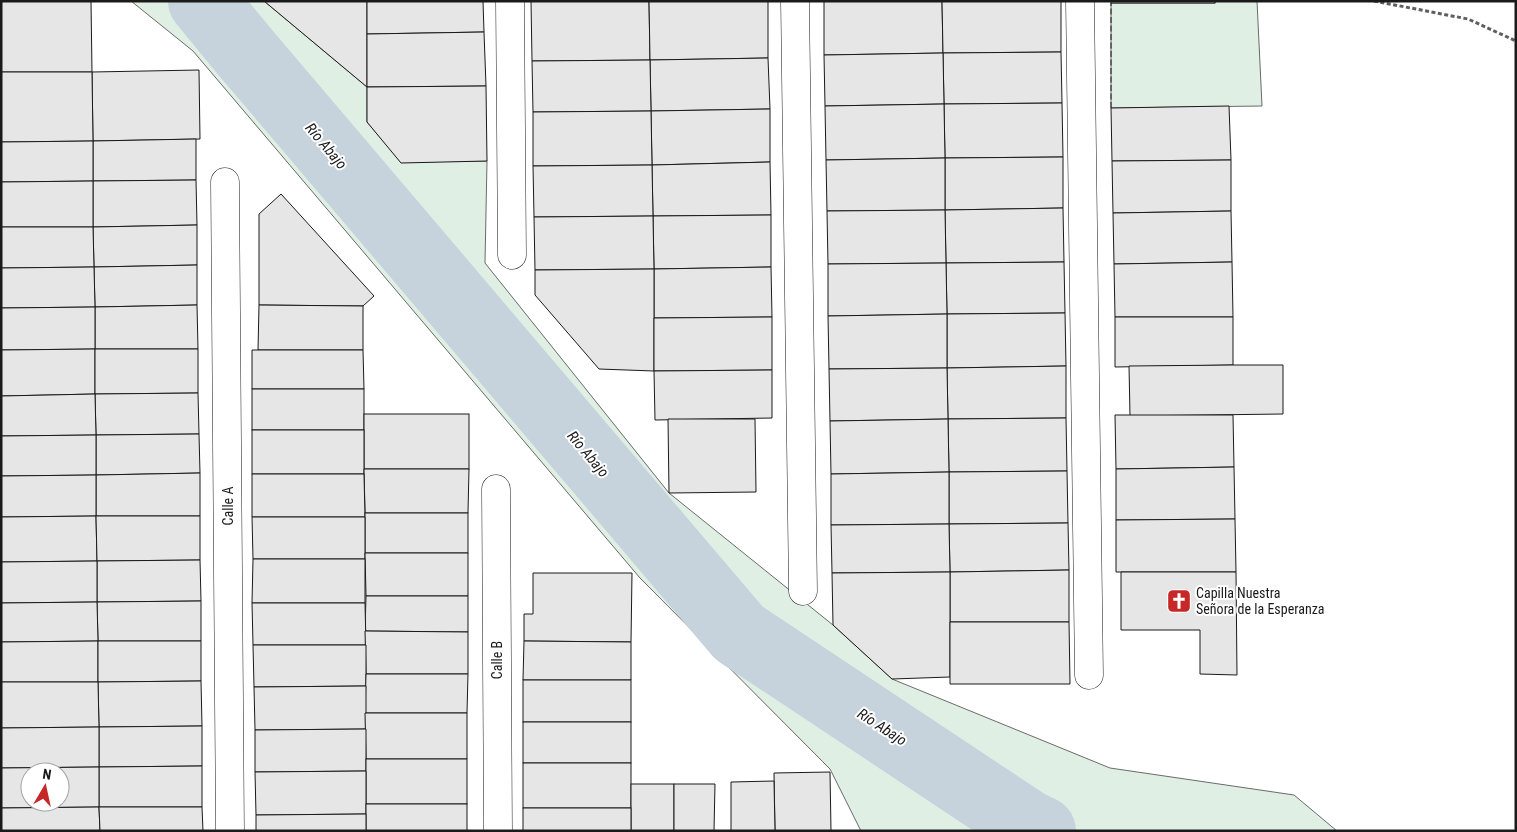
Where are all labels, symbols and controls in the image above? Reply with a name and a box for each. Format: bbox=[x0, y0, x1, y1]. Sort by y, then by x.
water label: Río Abajo bbox=[301, 119, 351, 173]
water label: Río Abajo bbox=[563, 427, 613, 481]
street label: Calle A bbox=[220, 487, 236, 525]
place label: Capilla Nuestra Señora de la Esperanza bbox=[1196, 585, 1325, 617]
church icon: Capilla Nuestra Señora de la Esperanza bbox=[1166, 588, 1192, 614]
street label: Calle B bbox=[489, 641, 505, 679]
water label: Río Abajo bbox=[854, 704, 910, 750]
north arrow bbox=[20, 762, 70, 812]
text: N bbox=[42, 766, 53, 783]

